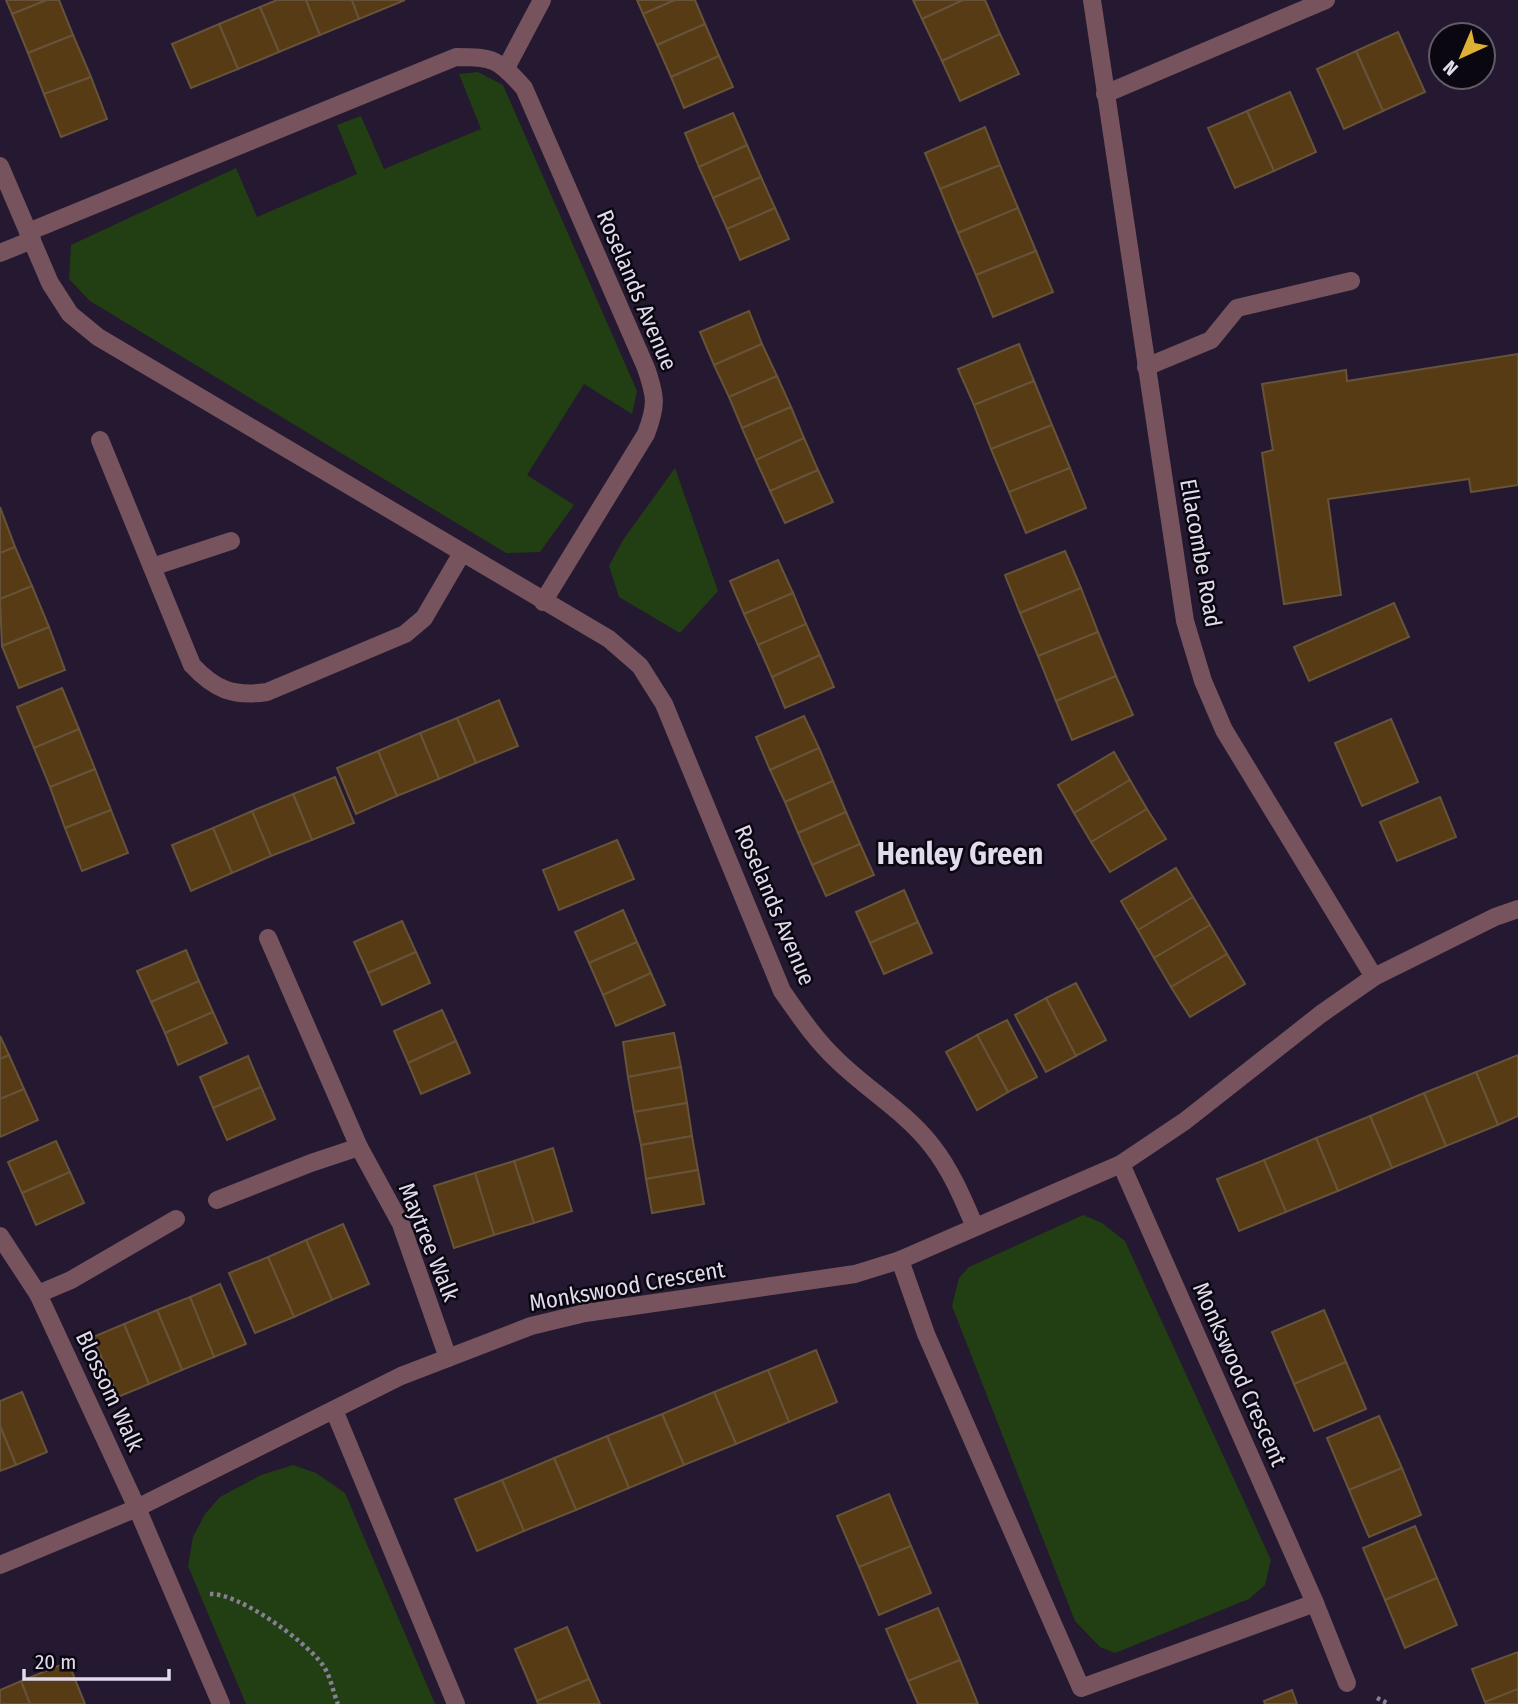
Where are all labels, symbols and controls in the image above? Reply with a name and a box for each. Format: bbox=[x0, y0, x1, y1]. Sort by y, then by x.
north arrow bbox=[1427, 21, 1497, 91]
text: N bbox=[1438, 56, 1463, 80]
street label: Roselands Avenue bbox=[591, 206, 683, 374]
street label: Ellacombe Road bbox=[1174, 477, 1228, 629]
street label: Roselands Avenue bbox=[729, 821, 821, 989]
district label: Henley Green bbox=[877, 836, 1043, 872]
street label: Maytree Walk bbox=[393, 1179, 465, 1305]
street label: Monkswood Crescent bbox=[527, 1255, 727, 1317]
street label: Monkswood Crescent bbox=[1187, 1278, 1293, 1471]
street label: Blossom Walk bbox=[70, 1326, 150, 1456]
scale bar bbox=[24, 1638, 170, 1682]
text: 20 m bbox=[35, 1649, 76, 1675]

